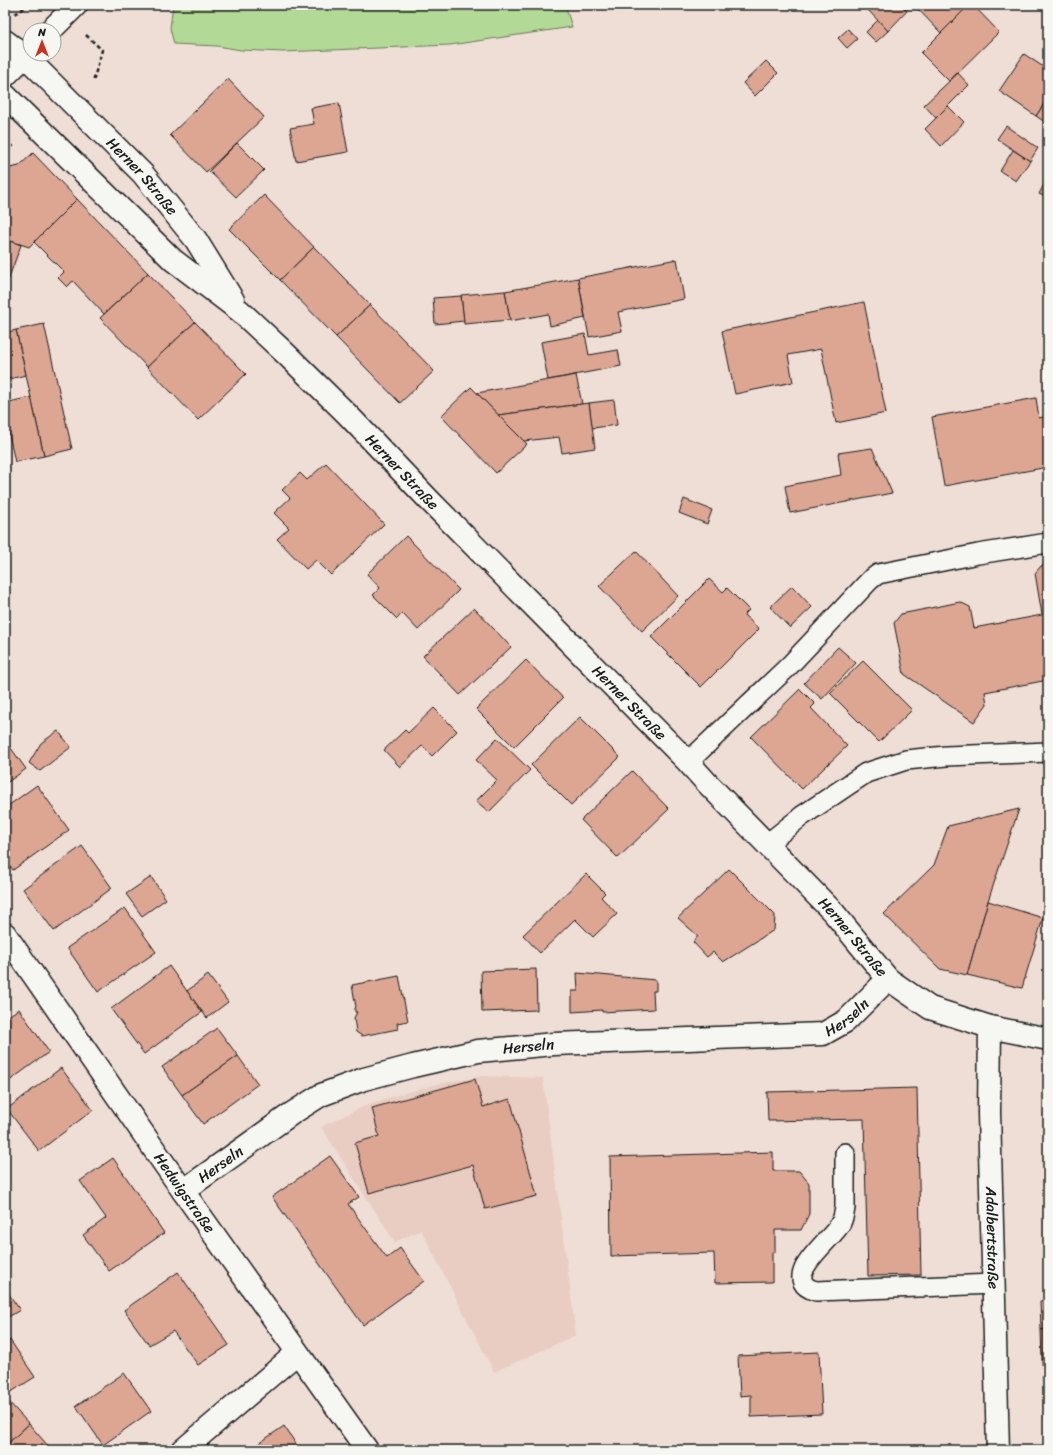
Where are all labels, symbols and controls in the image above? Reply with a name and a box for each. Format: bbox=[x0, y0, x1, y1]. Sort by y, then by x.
north arrow bbox=[22, 22, 62, 62]
text: N bbox=[37, 23, 46, 42]
street label: Herner Straße bbox=[100, 131, 185, 221]
street label: Herner Straße bbox=[359, 427, 445, 516]
street label: Herner Straße bbox=[586, 659, 673, 747]
street label: Herner Straße bbox=[812, 891, 895, 983]
street label: Herseln bbox=[819, 992, 875, 1044]
street label: Herseln bbox=[502, 1031, 555, 1062]
street label: Herseln bbox=[192, 1139, 249, 1190]
street label: Hedwigstraße bbox=[147, 1147, 222, 1239]
street label: Adalbertstraße bbox=[978, 1185, 1007, 1290]

